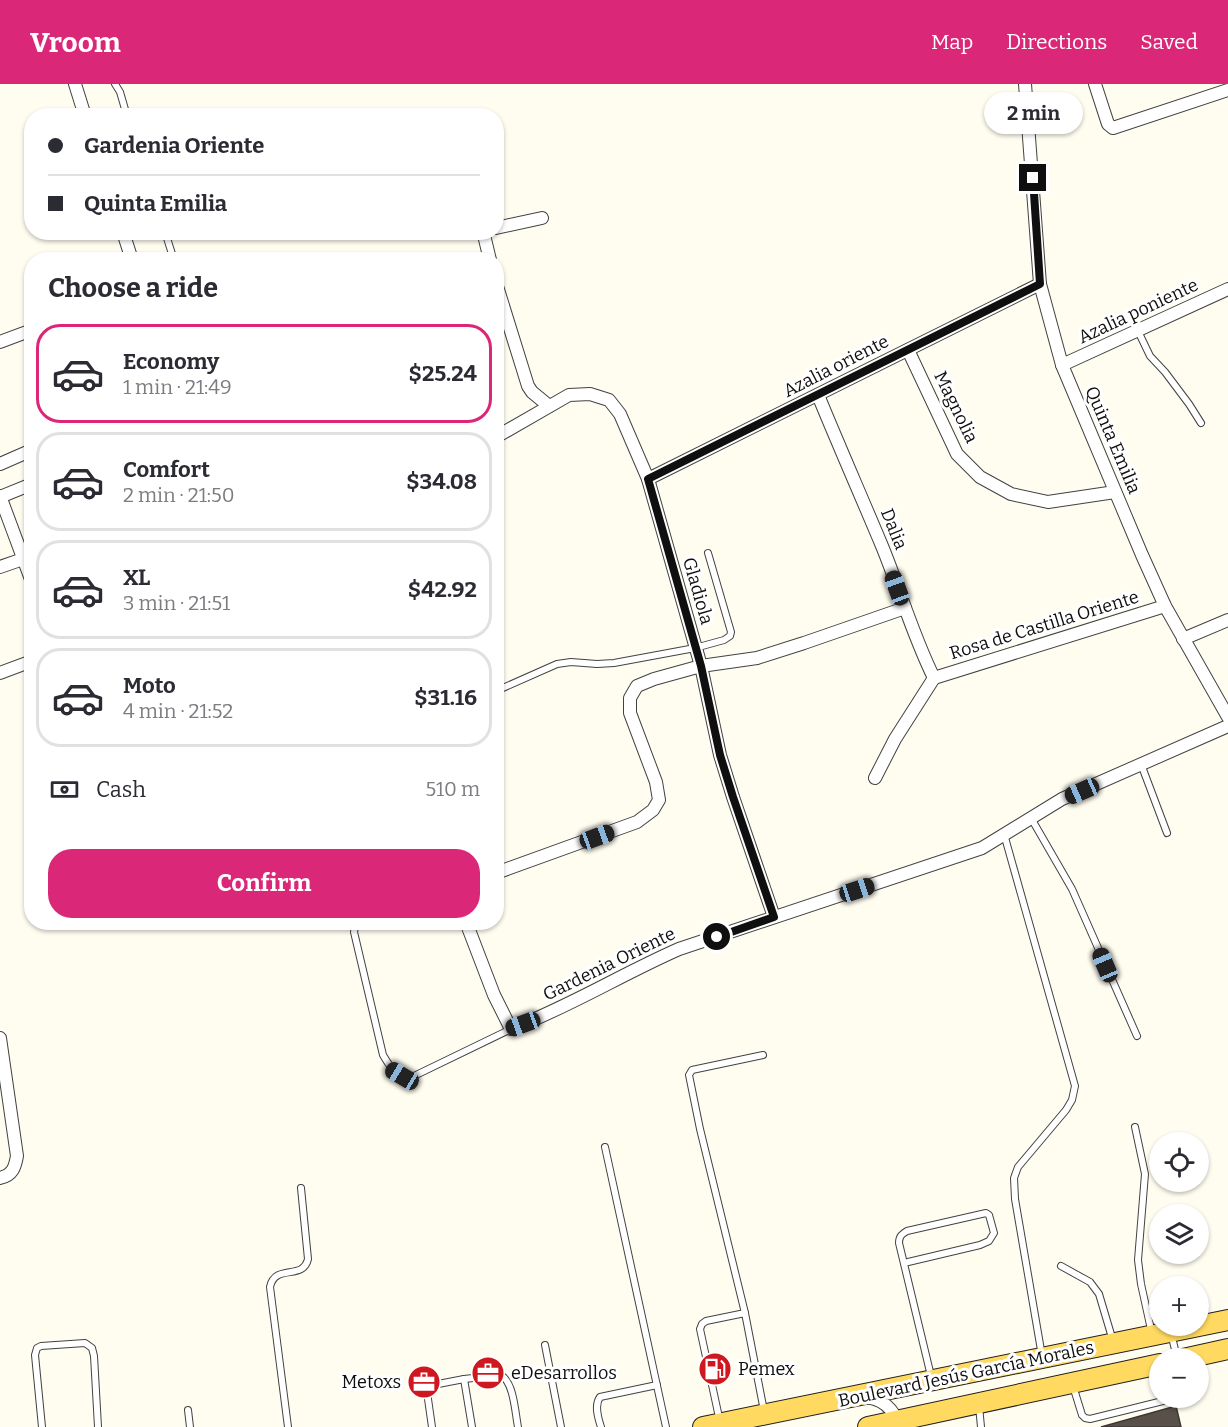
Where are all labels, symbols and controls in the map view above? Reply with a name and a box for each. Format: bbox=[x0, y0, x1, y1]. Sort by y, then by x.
text: Vroom bbox=[30, 26, 121, 59]
text: Map bbox=[931, 29, 973, 55]
text: Directions bbox=[1006, 29, 1107, 55]
text: Saved bbox=[1140, 29, 1198, 55]
callout: 2 min bbox=[984, 91, 1082, 133]
text: 2 min bbox=[1007, 101, 1060, 125]
text: Gardenia Oriente bbox=[84, 132, 264, 159]
route end bbox=[1019, 164, 1046, 191]
text: Quinta Emilia bbox=[84, 190, 227, 217]
text: Choose a ride bbox=[48, 272, 218, 304]
street label: Azalia poniente bbox=[1075, 274, 1201, 348]
street label: Azalia oriente bbox=[780, 330, 892, 402]
icon: car bbox=[51, 347, 105, 401]
text: Economy bbox=[123, 348, 219, 375]
text: $25.24 bbox=[409, 360, 477, 387]
street label: Magnolia bbox=[929, 367, 983, 447]
text: 1 min · 21:49 bbox=[123, 375, 232, 399]
street label: Quinta Emilia bbox=[1080, 383, 1146, 497]
icon: car bbox=[51, 455, 105, 509]
text: Comfort bbox=[123, 456, 210, 483]
text: $34.08 bbox=[406, 468, 477, 495]
text: 2 min · 21:50 bbox=[123, 483, 235, 507]
street label: Dalia bbox=[876, 505, 912, 553]
street label: Gladiola bbox=[678, 555, 718, 627]
icon: car bbox=[51, 563, 105, 617]
text: XL bbox=[123, 564, 150, 591]
car bbox=[882, 568, 912, 608]
text: $42.92 bbox=[408, 576, 477, 603]
street label: Rosa de Castilla Oriente bbox=[947, 586, 1141, 664]
text: 3 min · 21:51 bbox=[123, 591, 230, 615]
icon: car bbox=[51, 671, 105, 725]
text: Moto bbox=[123, 672, 176, 699]
text: $31.16 bbox=[414, 684, 477, 711]
text: 4 min · 21:52 bbox=[123, 699, 233, 723]
icon: cash bbox=[48, 773, 81, 806]
car bbox=[1062, 775, 1102, 807]
text: Cash bbox=[96, 776, 146, 803]
text: 510 m bbox=[426, 777, 480, 801]
car bbox=[577, 822, 617, 852]
button: Confirm bbox=[48, 849, 480, 918]
car bbox=[837, 876, 877, 904]
street label: Gardenia Oriente bbox=[539, 922, 679, 1006]
route start bbox=[703, 923, 730, 950]
car bbox=[1090, 945, 1120, 985]
car bbox=[503, 1009, 543, 1039]
car bbox=[382, 1059, 422, 1093]
map controls bbox=[1149, 1132, 1209, 1408]
button: locate bbox=[1149, 1132, 1209, 1192]
button: layers bbox=[1149, 1204, 1209, 1264]
button: + bbox=[1149, 1276, 1209, 1336]
street label: Boulevard Jesús García Morales bbox=[836, 1336, 1096, 1412]
button: − bbox=[1149, 1348, 1209, 1408]
fuel station icon: Pemex bbox=[697, 1351, 733, 1387]
office icon: eDesarrollos bbox=[470, 1355, 506, 1391]
place label: Pemex bbox=[738, 1358, 795, 1380]
place label: eDesarrollos bbox=[511, 1362, 617, 1384]
office icon: Metoxs bbox=[406, 1364, 442, 1400]
place label: Metoxs bbox=[341, 1371, 401, 1393]

